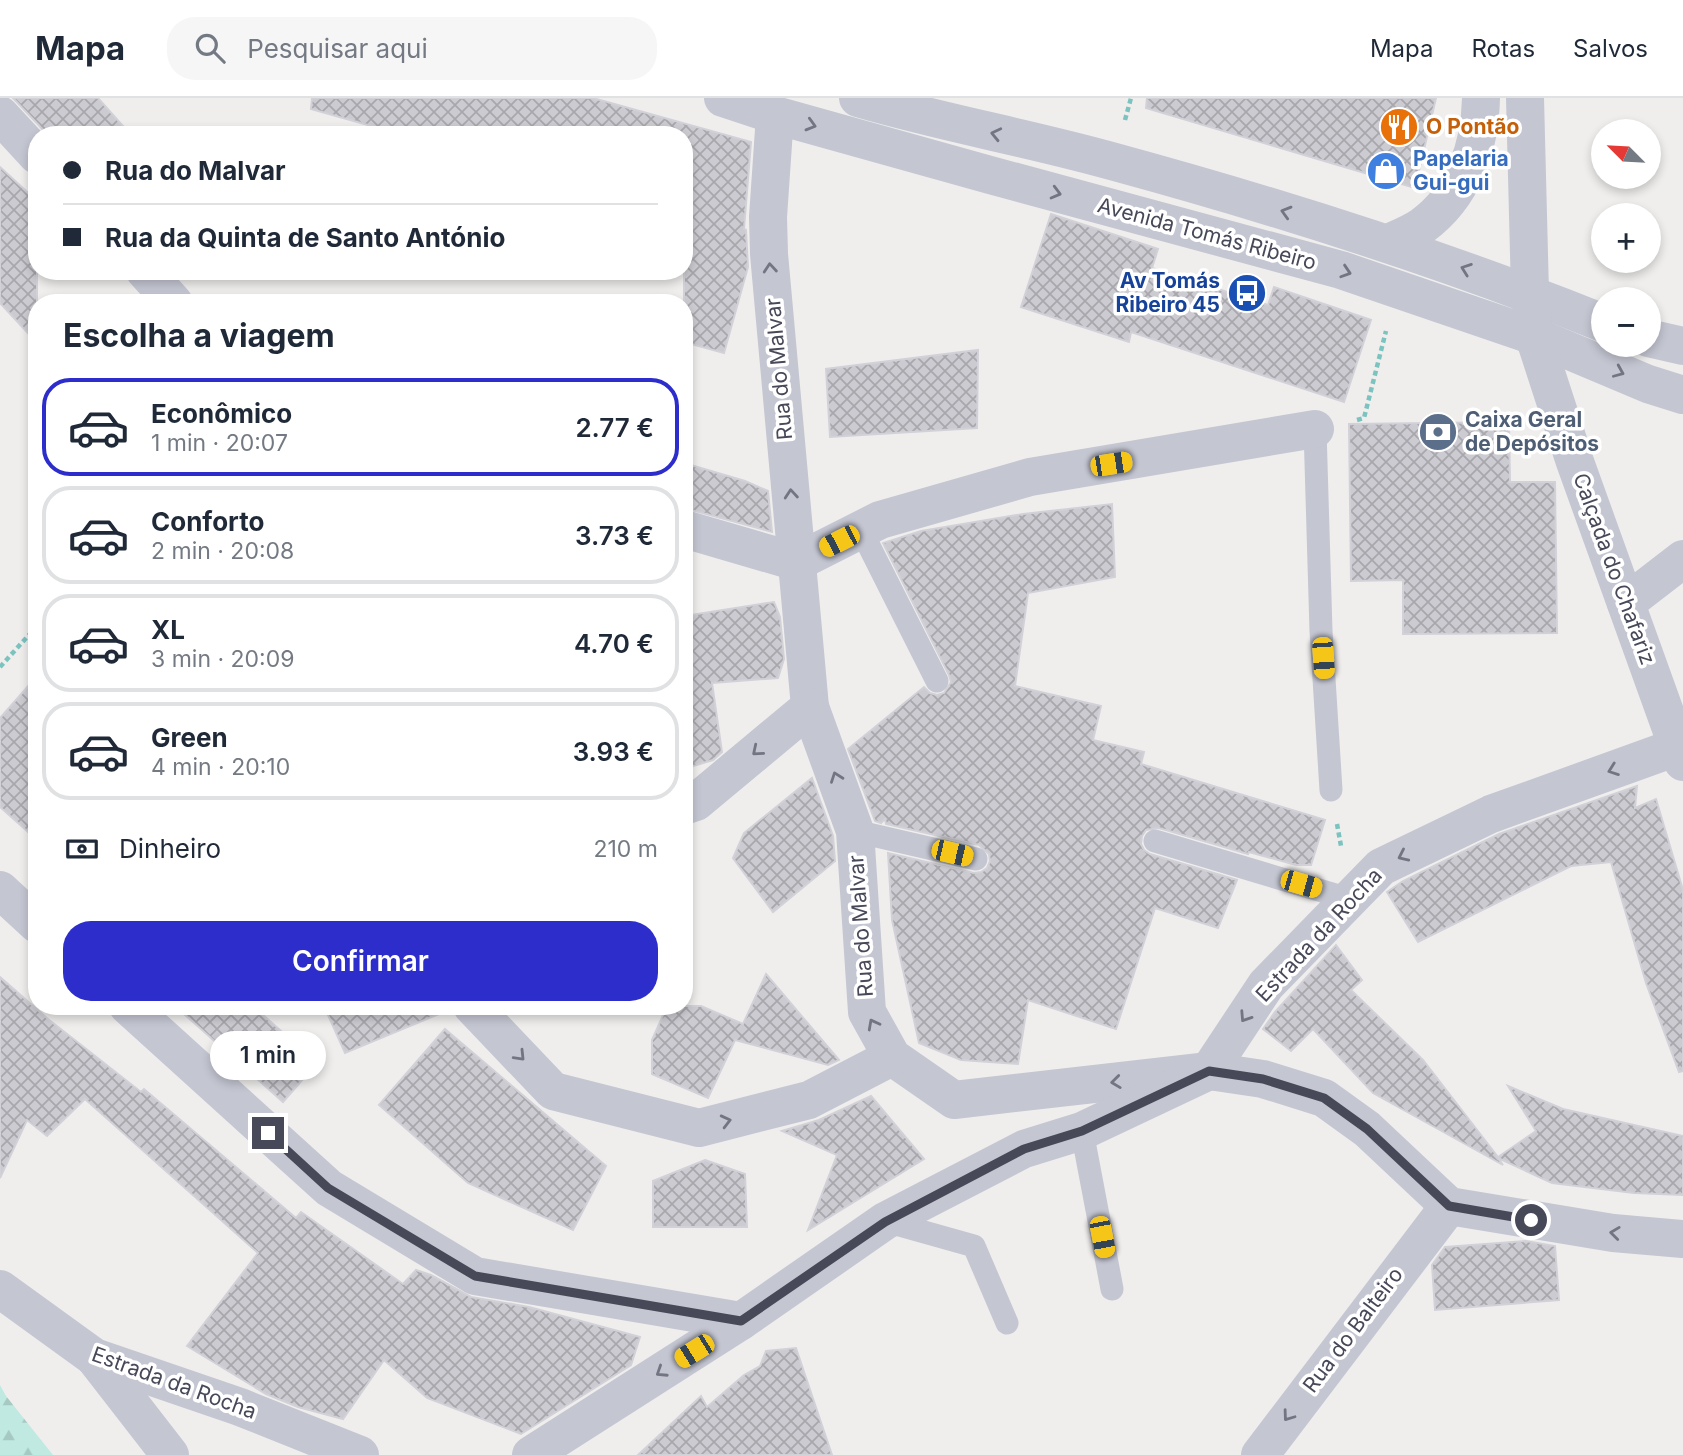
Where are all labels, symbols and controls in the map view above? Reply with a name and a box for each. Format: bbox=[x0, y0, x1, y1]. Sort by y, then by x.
search box bbox=[167, 17, 657, 80]
text: Mapa bbox=[35, 28, 125, 68]
icon: search bbox=[191, 29, 229, 67]
text: Pesquisar aqui bbox=[247, 33, 428, 64]
text: Mapa bbox=[1370, 34, 1434, 63]
text: Rotas bbox=[1472, 34, 1535, 63]
text: Salvos bbox=[1573, 34, 1648, 63]
restaurant icon: O Pontão bbox=[1378, 106, 1420, 148]
place label: O Pontão bbox=[1426, 114, 1520, 139]
one-way arrow bbox=[805, 117, 817, 132]
north arrow bbox=[1591, 119, 1661, 189]
map controls bbox=[1591, 119, 1661, 357]
one-way arrow bbox=[990, 128, 1002, 142]
place label: Papelaria Gui-gui bbox=[1413, 146, 1509, 195]
shop icon: Papelaria Gui-gui bbox=[1365, 150, 1407, 192]
text: Rua do Malvar bbox=[105, 155, 286, 186]
one-way arrow bbox=[1049, 185, 1061, 199]
street label: Avenida Tomás Ribeiro bbox=[1095, 192, 1319, 275]
button: + bbox=[1591, 203, 1661, 273]
one-way arrow bbox=[1280, 206, 1292, 221]
text: Rua da Quinta de Santo António bbox=[105, 222, 505, 253]
one-way arrow bbox=[763, 262, 778, 273]
one-way arrow bbox=[1340, 263, 1352, 278]
one-way arrow bbox=[1460, 264, 1472, 278]
place label: Av Tomás Ribeiro 45 bbox=[1116, 268, 1220, 317]
bus stop icon: Av Tomás Ribeiro 45 bbox=[1226, 272, 1268, 314]
button: − bbox=[1591, 287, 1661, 357]
street label: Rua do Malvar bbox=[760, 297, 797, 441]
text: Escolha a viagem bbox=[63, 316, 335, 355]
one-way arrow bbox=[1612, 364, 1625, 378]
icon: car bbox=[67, 396, 130, 459]
text: Econômico bbox=[151, 398, 292, 429]
place label: Caixa Geral de Depósitos bbox=[1465, 407, 1599, 456]
bank icon: Caixa Geral de Depósitos bbox=[1417, 411, 1459, 453]
text: 2.77 € bbox=[575, 412, 654, 443]
text: 1 min · 20:07 bbox=[151, 429, 288, 457]
car bbox=[1089, 450, 1134, 478]
street label: Calçada do Chafariz bbox=[1568, 470, 1661, 668]
one-way arrow bbox=[783, 488, 798, 500]
icon: car bbox=[67, 504, 130, 567]
text: Conforto bbox=[151, 506, 264, 537]
text: 3.73 € bbox=[575, 520, 654, 551]
car bbox=[816, 522, 863, 560]
text: 2 min · 20:08 bbox=[151, 537, 294, 565]
icon: car bbox=[67, 612, 130, 675]
text: XL bbox=[151, 614, 185, 645]
text: 4.70 € bbox=[574, 628, 654, 659]
car bbox=[1312, 636, 1335, 680]
text: 3 min · 20:09 bbox=[151, 645, 294, 673]
icon: car bbox=[67, 720, 130, 783]
text: Green bbox=[151, 722, 228, 753]
text: 3.93 € bbox=[573, 736, 654, 767]
one-way arrow bbox=[753, 742, 765, 755]
text: 4 min · 20:10 bbox=[151, 753, 290, 781]
one-way arrow bbox=[1608, 762, 1620, 776]
one-way arrow bbox=[830, 772, 844, 784]
icon: cash bbox=[63, 830, 101, 868]
text: Dinheiro bbox=[119, 833, 221, 864]
text: 210 m bbox=[593, 835, 658, 863]
car bbox=[930, 838, 975, 868]
one-way arrow bbox=[1398, 848, 1410, 862]
street label: Rua do Malvar bbox=[843, 854, 878, 998]
street label: Estrada da Rocha bbox=[1250, 863, 1387, 1007]
car bbox=[1278, 868, 1325, 900]
button: Confirmar bbox=[63, 921, 658, 1001]
one-way arrow bbox=[1241, 1009, 1253, 1022]
one-way arrow bbox=[868, 1018, 881, 1031]
callout: 1 min bbox=[210, 1032, 326, 1080]
text: 1 min bbox=[240, 1041, 296, 1069]
one-way arrow bbox=[511, 1047, 524, 1060]
one-way arrow bbox=[1110, 1074, 1121, 1089]
one-way arrow bbox=[720, 1115, 732, 1129]
route end bbox=[252, 1117, 284, 1149]
route start bbox=[1515, 1204, 1547, 1236]
car bbox=[1088, 1214, 1117, 1260]
one-way arrow bbox=[1609, 1226, 1620, 1241]
street label: Rua do Balteiro bbox=[1297, 1262, 1408, 1397]
car bbox=[671, 1331, 718, 1371]
street label: Estrada da Rocha bbox=[88, 1341, 260, 1424]
one-way arrow bbox=[656, 1364, 669, 1376]
one-way arrow bbox=[1284, 1408, 1297, 1421]

